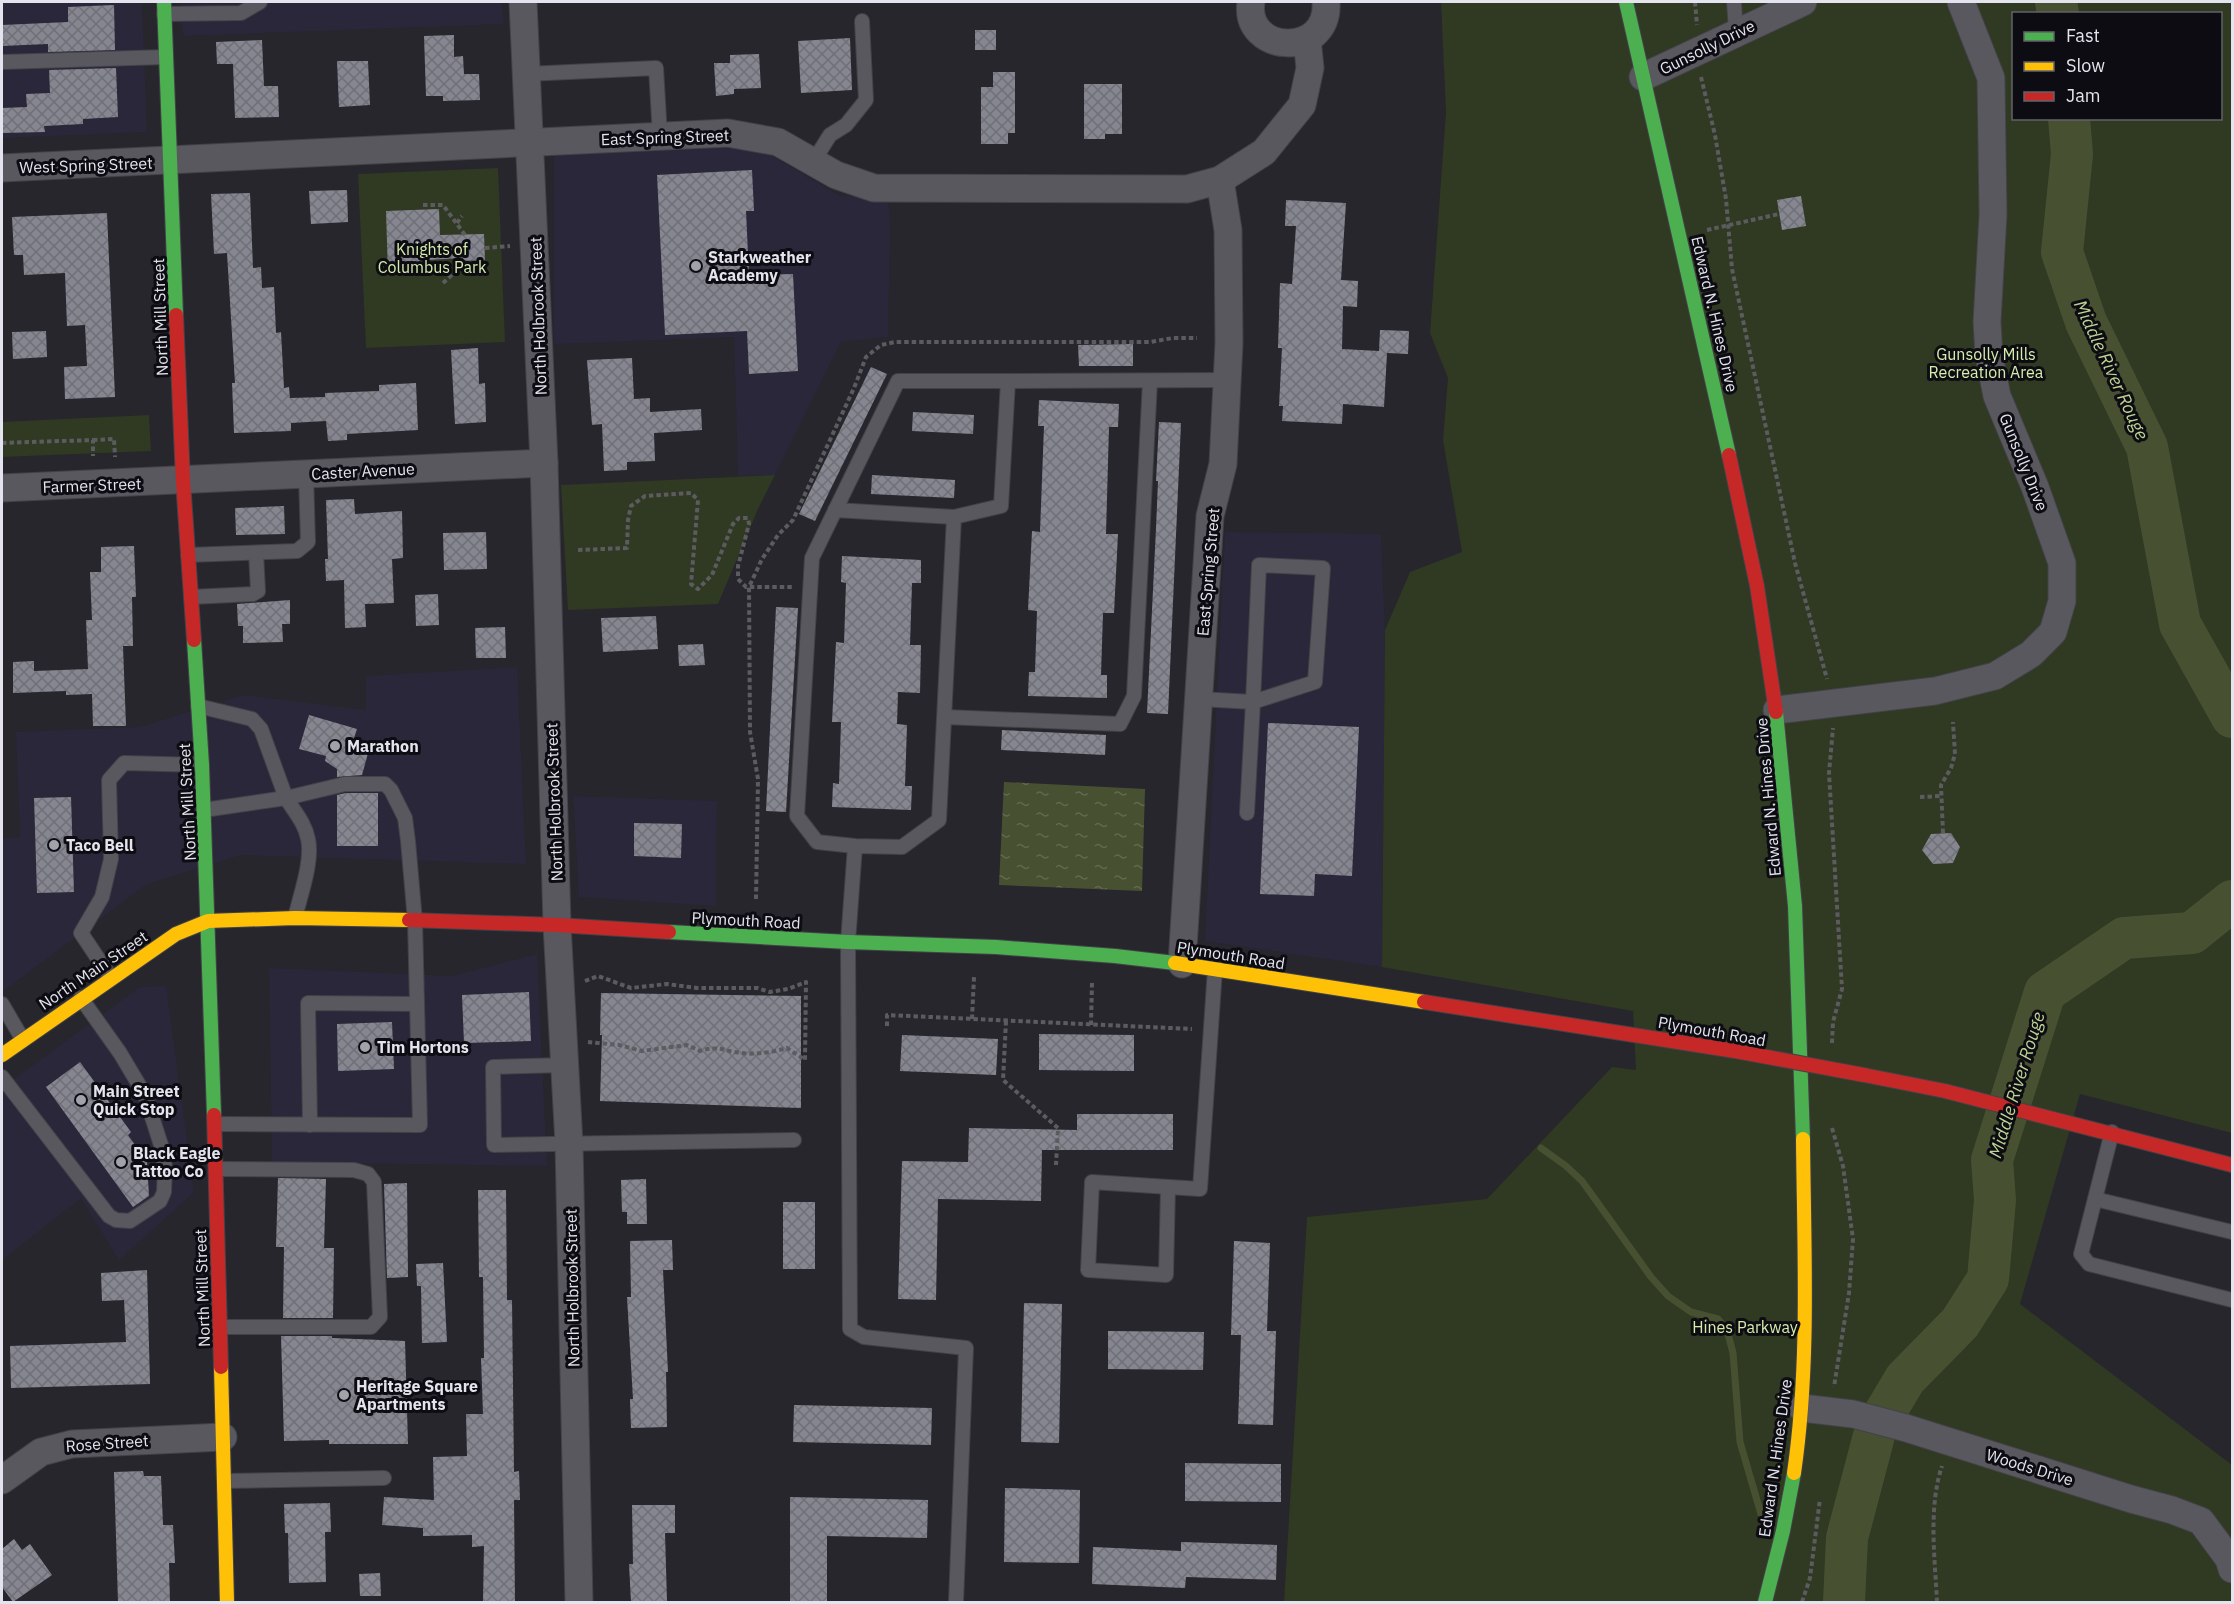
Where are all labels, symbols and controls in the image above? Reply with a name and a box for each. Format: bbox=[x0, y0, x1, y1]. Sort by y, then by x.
legend bbox=[2012, 12, 2222, 120]
street label: Gunsolly Drive bbox=[1656, 15, 1758, 79]
text: Fast bbox=[2066, 24, 2100, 47]
text: Slow bbox=[2066, 54, 2105, 77]
text: Jam bbox=[2066, 84, 2101, 107]
street label: East Spring Street bbox=[600, 125, 730, 149]
street label: West Spring Street bbox=[19, 153, 153, 177]
street label: Edward N. Hines Drive bbox=[1687, 234, 1743, 394]
street label: North Holbrook Street bbox=[525, 236, 551, 396]
park label: Knights of Columbus Park bbox=[378, 239, 487, 277]
place label: Starkweather Academy bbox=[708, 247, 812, 285]
street label: North Mill Street bbox=[148, 258, 172, 376]
marker: Starkweather Academy bbox=[689, 259, 703, 273]
water label: Middle River Rouge bbox=[2069, 296, 2154, 443]
park label: Gunsolly Mills Recreation Area bbox=[1929, 344, 2044, 382]
street label: Gunsolly Drive bbox=[1995, 410, 2053, 514]
street label: Caster Avenue bbox=[311, 458, 415, 484]
street label: Farmer Street bbox=[42, 473, 142, 497]
street label: East Spring Street bbox=[1192, 507, 1224, 637]
street label: Edward N. Hines Drive bbox=[1751, 717, 1785, 877]
street label: North Holbrook Street bbox=[541, 722, 567, 882]
place label: Marathon bbox=[347, 736, 419, 756]
marker: Marathon bbox=[328, 739, 342, 753]
street label: North Mill Street bbox=[174, 743, 200, 861]
place label: Taco Bell bbox=[66, 835, 134, 855]
marker: Taco Bell bbox=[47, 838, 61, 852]
street label: Plymouth Road bbox=[691, 907, 801, 933]
street label: North Main Street bbox=[35, 926, 151, 1014]
street label: Plymouth Road bbox=[1176, 937, 1286, 973]
water label: Middle River Rouge bbox=[1983, 1009, 2050, 1161]
street label: Plymouth Road bbox=[1657, 1012, 1767, 1050]
place label: Tim Hortons bbox=[377, 1037, 469, 1057]
marker: Tim Hortons bbox=[358, 1040, 372, 1054]
place label: Main Street Quick Stop bbox=[93, 1081, 180, 1119]
marker: Main Street Quick Stop bbox=[74, 1093, 88, 1107]
place label: Black Eagle Tattoo Co bbox=[133, 1143, 220, 1181]
marker: Black Eagle Tattoo Co bbox=[114, 1155, 128, 1169]
street label: North Holbrook Street bbox=[561, 1209, 583, 1367]
street label: North Mill Street bbox=[190, 1229, 214, 1347]
park label: Hines Parkway bbox=[1692, 1317, 1798, 1337]
place label: Heritage Square Apartments bbox=[356, 1376, 478, 1414]
street label: Edward N. Hines Drive bbox=[1754, 1378, 1796, 1538]
marker: Heritage Square Apartments bbox=[337, 1388, 351, 1402]
street label: Rose Street bbox=[65, 1430, 149, 1456]
street label: Woods Drive bbox=[1984, 1444, 2076, 1490]

